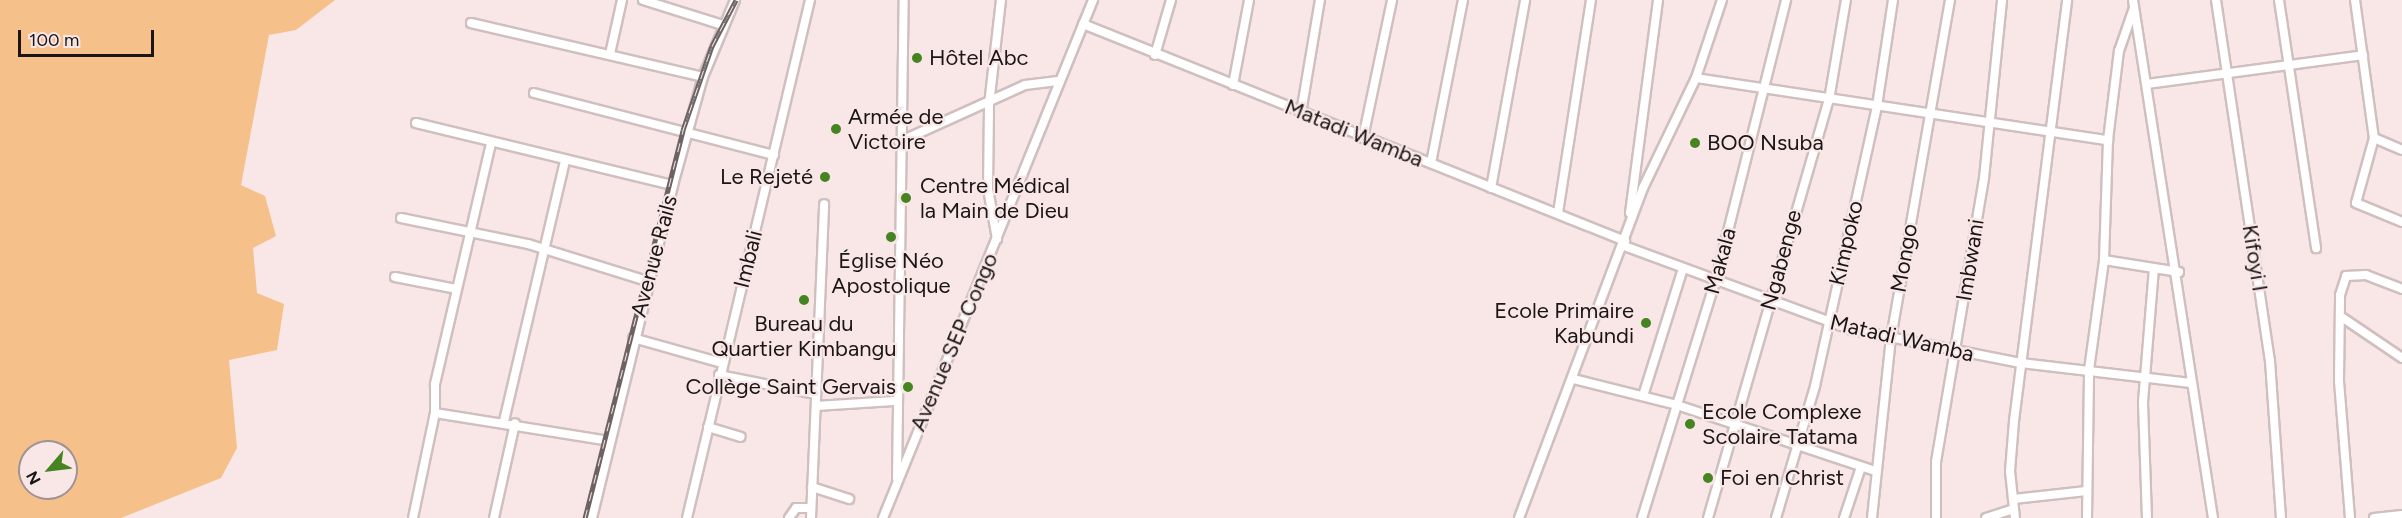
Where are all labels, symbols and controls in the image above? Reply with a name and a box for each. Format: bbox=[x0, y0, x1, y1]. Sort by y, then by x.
scale bar bbox=[21, 18, 158, 56]
text: 100 m bbox=[29, 29, 79, 51]
place label: Hôtel Abc bbox=[929, 45, 1029, 71]
marker: Hôtel Abc bbox=[910, 51, 924, 65]
street label: Matadi Wamba bbox=[1281, 93, 1427, 173]
place label: Armée de Victoire bbox=[848, 103, 943, 154]
marker: Armée de Victoire bbox=[829, 122, 843, 136]
place label: BOO Nsuba bbox=[1707, 130, 1824, 156]
marker: BOO Nsuba bbox=[1688, 136, 1702, 150]
place label: Le Rejeté bbox=[720, 164, 813, 190]
marker: Le Rejeté bbox=[818, 170, 832, 184]
place label: Centre Médical la Main de Dieu bbox=[920, 172, 1070, 224]
marker: Centre Médical la Main de Dieu bbox=[897, 189, 915, 207]
street label: Avenue Rails bbox=[625, 192, 683, 320]
street label: Kimpoko bbox=[1823, 198, 1869, 288]
street label: Ngabenge bbox=[1755, 207, 1807, 313]
street label: Imbwani bbox=[1950, 217, 1990, 303]
street label: Mongo bbox=[1885, 222, 1923, 294]
street label: Kifoyi I bbox=[2237, 223, 2273, 293]
street label: Makala bbox=[1699, 225, 1741, 297]
street label: Imbali bbox=[728, 227, 768, 291]
marker: Église Néo Apostolique bbox=[884, 230, 898, 244]
place label: Église Néo Apostolique bbox=[832, 247, 950, 298]
street label: Avenue SEP Congo bbox=[905, 249, 1003, 435]
marker: Bureau du Quartier Kimbangu bbox=[797, 293, 811, 307]
place label: Ecole Primaire Kabundi bbox=[1494, 297, 1634, 348]
street label: Matadi Wamba bbox=[1827, 309, 1977, 367]
place label: Bureau du Quartier Kimbangu bbox=[711, 310, 897, 362]
marker: Ecole Primaire Kabundi bbox=[1639, 316, 1653, 330]
place label: Collège Saint Gervais bbox=[686, 374, 896, 400]
marker: Collège Saint Gervais bbox=[901, 380, 915, 394]
place label: Ecole Complexe Scolaire Tatama bbox=[1702, 398, 1861, 450]
marker: Ecole Complexe Scolaire Tatama bbox=[1683, 417, 1697, 431]
north arrow bbox=[18, 440, 78, 500]
place label: Foi en Christ bbox=[1720, 465, 1844, 491]
text: N bbox=[22, 468, 45, 488]
marker: Foi en Christ bbox=[1701, 471, 1715, 485]

